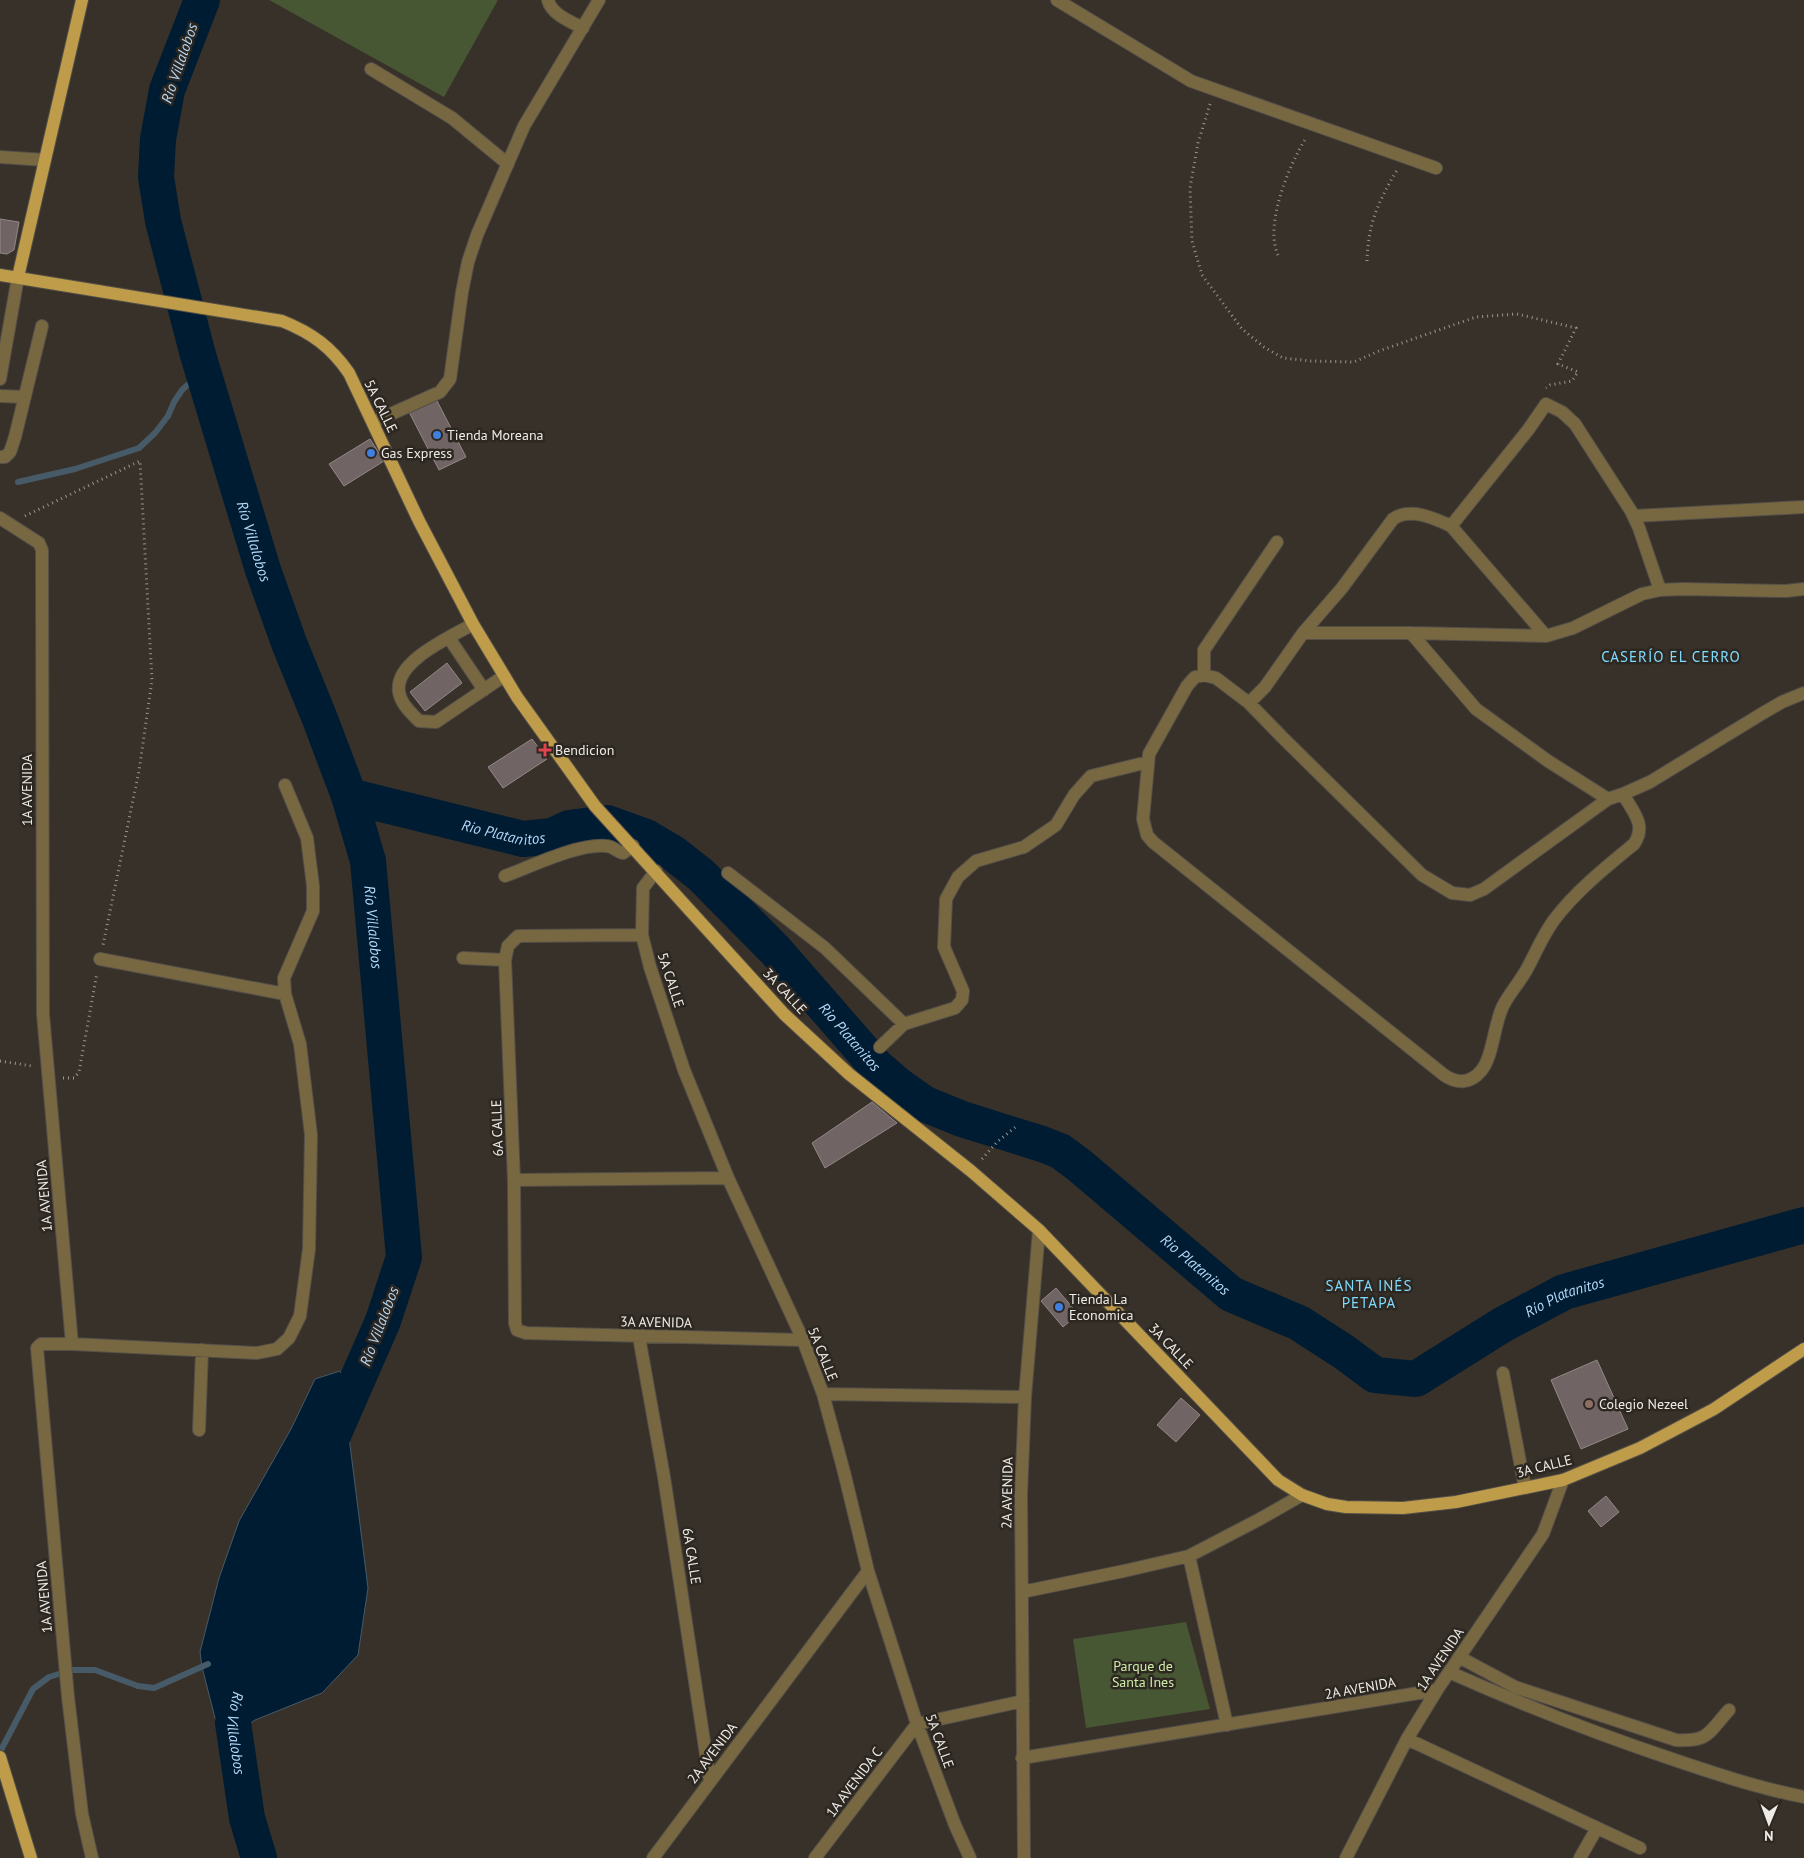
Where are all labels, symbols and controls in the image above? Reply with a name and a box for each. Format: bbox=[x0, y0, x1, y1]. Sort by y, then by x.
water label: Río Villalobos bbox=[156, 20, 202, 106]
street label: 5A CALLE bbox=[360, 377, 402, 435]
place label: Tienda Moreana bbox=[447, 426, 544, 444]
marker: Tienda Moreana bbox=[431, 429, 443, 441]
place label: Gas Express bbox=[381, 444, 452, 462]
marker: Gas Express bbox=[365, 447, 377, 459]
water label: Río Villalobos bbox=[233, 498, 276, 584]
district label: CASERÍO EL CERRO bbox=[1601, 647, 1741, 666]
place label: Bendicion bbox=[555, 741, 614, 759]
marker: Bendicion bbox=[539, 744, 551, 756]
street label: 1A AVENIDA bbox=[18, 753, 36, 826]
water label: Rio Platanitos bbox=[460, 815, 546, 848]
water label: Río Villalobos bbox=[361, 885, 387, 970]
street label: 5A CALLE bbox=[654, 950, 688, 1010]
street label: 3A CALLE bbox=[759, 964, 811, 1018]
water label: Rio Platanitos bbox=[815, 998, 885, 1075]
street label: 6A CALLE bbox=[487, 1099, 507, 1157]
street label: 1A AVENIDA bbox=[32, 1159, 56, 1233]
water label: Rio Platanitos bbox=[1157, 1229, 1234, 1299]
water label: Río Platanitos bbox=[1521, 1272, 1606, 1321]
district label: SANTA INÉS PETAPA bbox=[1326, 1276, 1412, 1312]
water label: Río Villalobos bbox=[355, 1284, 403, 1368]
place label: Tienda La Economica bbox=[1069, 1290, 1134, 1324]
marker: Tienda La Economica bbox=[1053, 1301, 1065, 1313]
street label: 3A AVENIDA bbox=[620, 1312, 693, 1332]
street label: 3A CALLE bbox=[1145, 1319, 1197, 1373]
street label: 5A CALLE bbox=[804, 1324, 842, 1384]
place label: Colegio Nezeel bbox=[1599, 1395, 1688, 1413]
marker: Colegio Nezeel bbox=[1583, 1398, 1595, 1410]
street label: 3A CALLE bbox=[1514, 1450, 1574, 1482]
street label: 2A AVENIDA bbox=[997, 1456, 1017, 1529]
street label: 6A CALLE bbox=[679, 1527, 705, 1585]
street label: 1A AVENIDA bbox=[32, 1560, 56, 1634]
street label: 1A AVENIDA bbox=[1412, 1623, 1468, 1694]
park label: Parque de Santa Ines bbox=[1112, 1657, 1174, 1691]
street label: 2A AVENIDA bbox=[1323, 1673, 1398, 1703]
water label: Río Villalobos bbox=[223, 1690, 250, 1776]
street label: 5A CALLE bbox=[922, 1711, 958, 1771]
street label: 2A AVENIDA bbox=[683, 1718, 741, 1787]
street label: 1A AVENIDA C bbox=[822, 1743, 886, 1821]
north arrow bbox=[1744, 1798, 1794, 1848]
text: N bbox=[1764, 1827, 1774, 1845]

